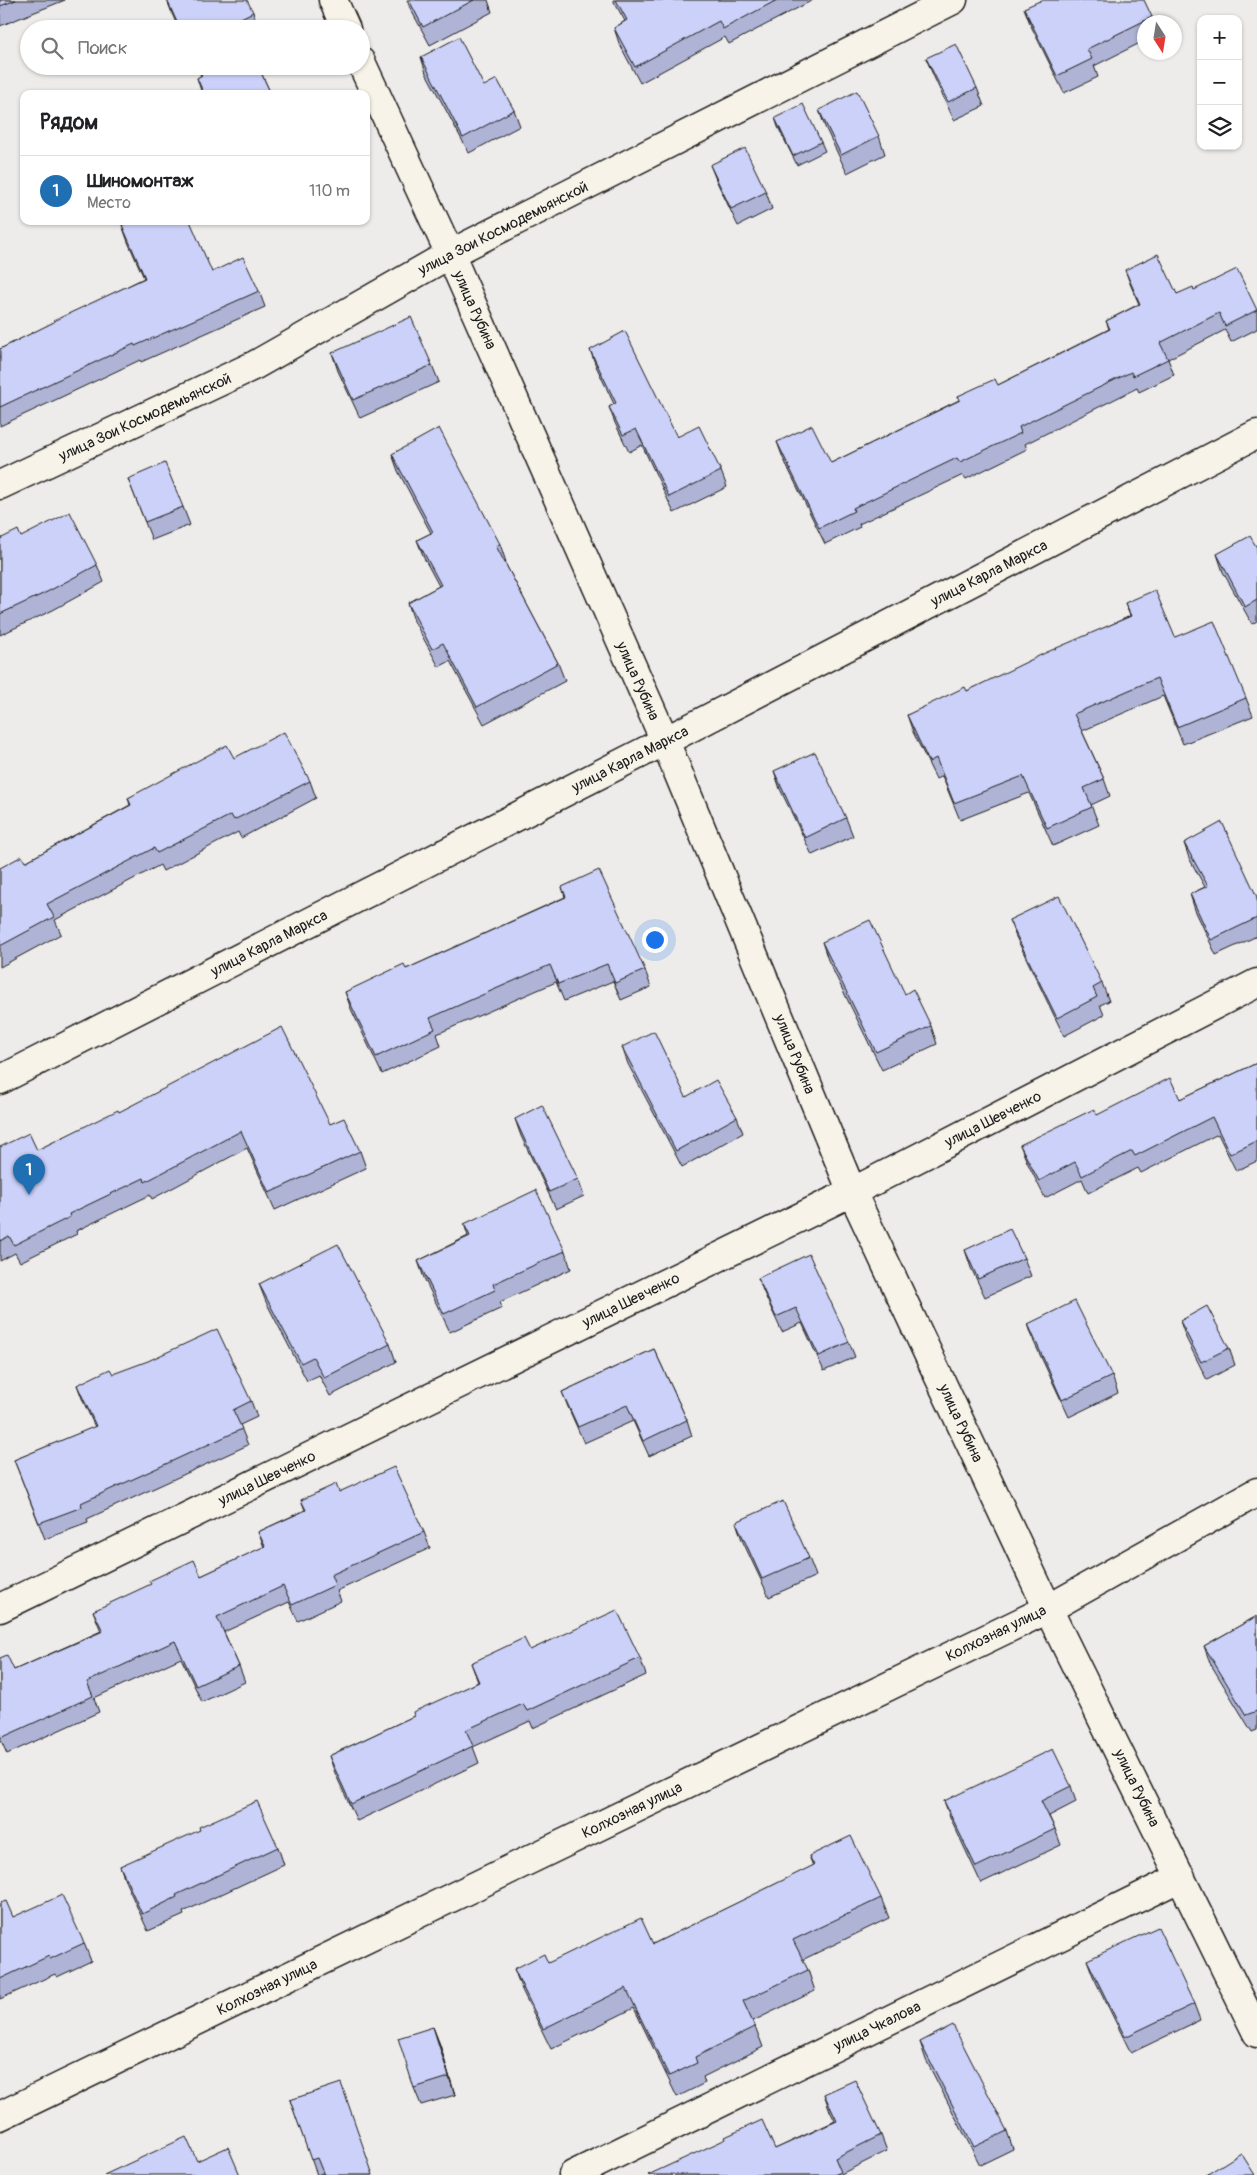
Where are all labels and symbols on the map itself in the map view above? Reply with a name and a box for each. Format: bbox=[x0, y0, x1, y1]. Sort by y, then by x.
north arrow bbox=[1137, 15, 1182, 60]
street label: улица Зои Космодемьянской bbox=[414, 177, 591, 280]
street label: улица Рубина bbox=[448, 267, 500, 353]
street label: улица Зои Космодемьянской bbox=[55, 369, 234, 466]
street label: улица Карла Маркса bbox=[927, 536, 1051, 612]
street label: улица Рубина bbox=[611, 638, 663, 724]
street label: улица Карла Маркса bbox=[568, 722, 692, 798]
street label: улица Карла Маркса bbox=[207, 906, 331, 982]
your location bbox=[642, 927, 668, 953]
street label: улица Рубина bbox=[770, 1011, 819, 1097]
street label: улица Шевченко bbox=[941, 1087, 1045, 1152]
pin: 1 bbox=[13, 1154, 45, 1195]
street label: улица Шевченко bbox=[579, 1269, 683, 1333]
street label: улица Рубина bbox=[934, 1380, 987, 1465]
street label: улица Шевченко bbox=[215, 1447, 319, 1511]
street label: Колхозная улица bbox=[943, 1601, 1050, 1666]
street label: улица Рубина bbox=[1109, 1745, 1164, 1830]
street label: Колхозная улица bbox=[579, 1778, 686, 1843]
street label: Колхозная улица bbox=[214, 1955, 321, 2020]
street label: улица Чкалова bbox=[830, 1997, 924, 2056]

